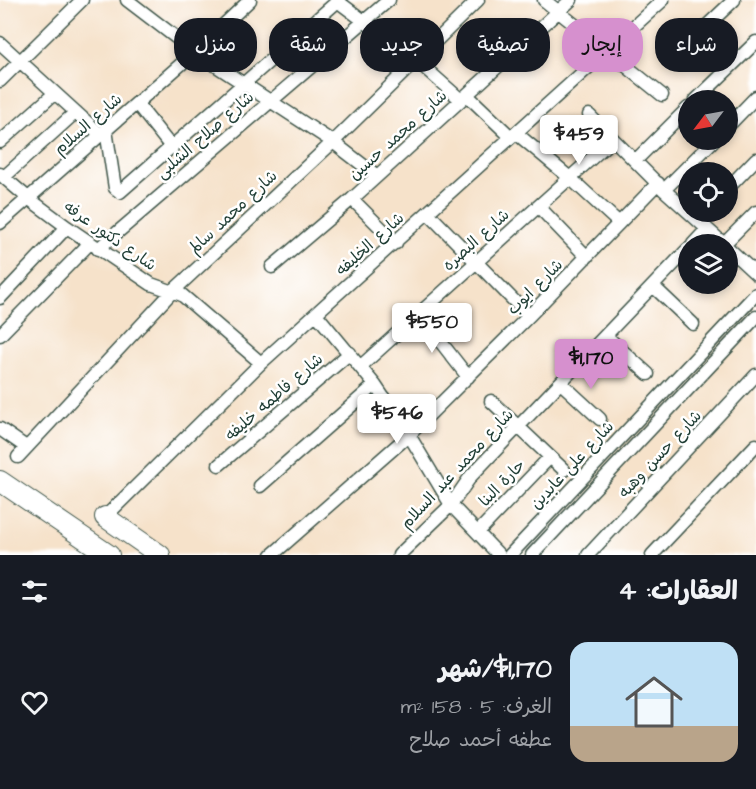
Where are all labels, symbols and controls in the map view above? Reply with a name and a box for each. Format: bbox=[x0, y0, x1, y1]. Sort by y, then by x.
chip: منزل bbox=[174, 18, 257, 72]
chip: شقة bbox=[269, 18, 348, 72]
chip: جديد bbox=[360, 18, 444, 72]
chip: تصفية bbox=[456, 18, 550, 72]
chip: إيجار bbox=[562, 18, 643, 72]
chip: شراء bbox=[655, 18, 738, 72]
street label: شارع محمد حسين bbox=[344, 85, 452, 185]
street label: شارع صلاح الشلبى bbox=[151, 86, 259, 184]
street label: شارع السلام bbox=[49, 88, 128, 161]
north arrow bbox=[678, 90, 738, 150]
map controls bbox=[678, 90, 738, 294]
pin: $459 bbox=[543, 115, 615, 166]
text: $459 bbox=[554, 120, 604, 148]
button: locate bbox=[678, 162, 738, 222]
street label: شارع محمد سالم bbox=[184, 165, 283, 260]
street label: شارع دكتور عرفه bbox=[59, 196, 161, 276]
street label: شارع البصره bbox=[438, 204, 514, 276]
street label: شارع الخليفه bbox=[331, 207, 409, 281]
button: layers bbox=[678, 234, 738, 294]
street label: شارع ايوب bbox=[502, 254, 568, 320]
pin: $550 bbox=[396, 303, 468, 354]
text: $550 bbox=[406, 308, 458, 336]
pin: $1,170 bbox=[542, 339, 640, 390]
text: $1,170 bbox=[569, 344, 613, 372]
street label: شارع فاطمه خليفه bbox=[220, 348, 328, 446]
pin: $546 bbox=[361, 394, 433, 445]
text: $546 bbox=[371, 399, 423, 427]
street label: شارع محمد عبد السلام bbox=[395, 404, 519, 535]
street label: شارع حسن وهبه bbox=[613, 405, 707, 503]
street label: شارع على عابدين bbox=[525, 416, 619, 514]
street label: حارة البنا bbox=[474, 454, 530, 512]
text: العقارات: 4 bbox=[618, 573, 738, 609]
icon: filters bbox=[18, 575, 51, 608]
text: $1,170/شهر bbox=[439, 651, 552, 687]
icon: home bbox=[618, 666, 690, 738]
icon: heart bbox=[18, 686, 51, 719]
text: الغرف: 5 · 158 m² bbox=[401, 693, 552, 721]
text: عطفه أحمد صلاح bbox=[409, 726, 552, 754]

